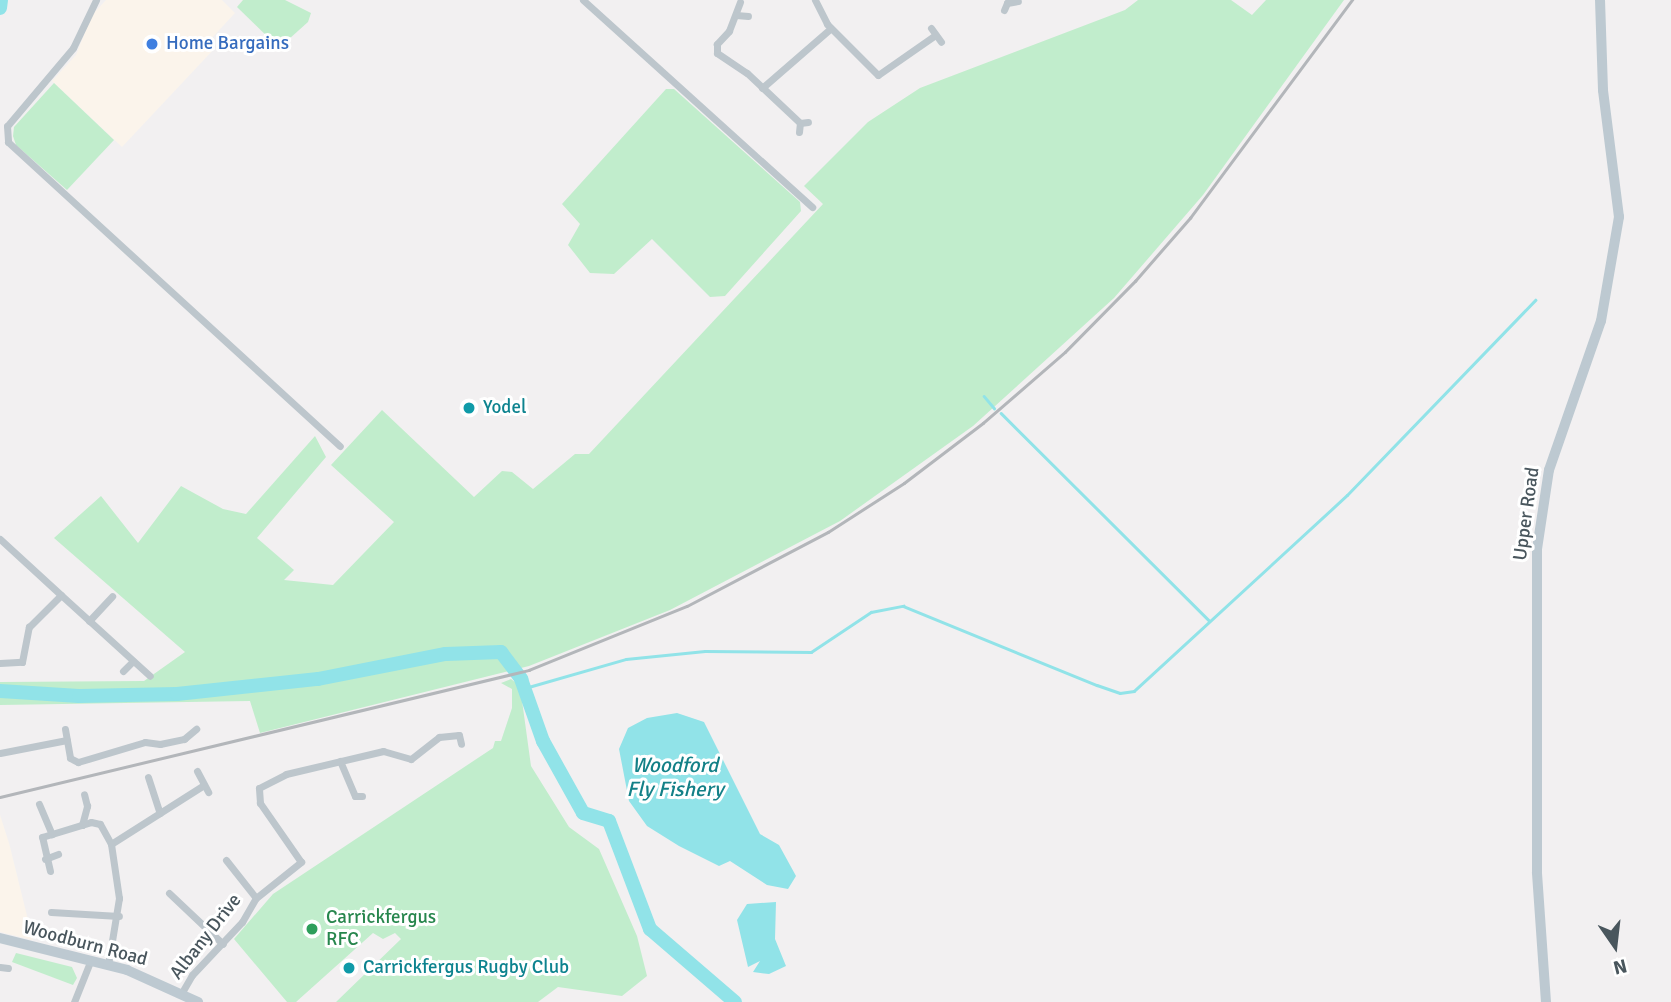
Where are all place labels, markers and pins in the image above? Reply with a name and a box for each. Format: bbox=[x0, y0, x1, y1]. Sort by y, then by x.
place label: Home Bargains bbox=[166, 33, 289, 55]
marker: Home Bargains bbox=[144, 36, 160, 52]
place label: Yodel bbox=[483, 397, 526, 419]
marker: Yodel bbox=[461, 400, 477, 416]
place label: Carrickfergus RFC bbox=[326, 907, 436, 951]
marker: Carrickfergus RFC bbox=[304, 921, 320, 937]
place label: Carrickfergus Rugby Club bbox=[363, 957, 569, 979]
marker: Carrickfergus Rugby Club bbox=[341, 960, 357, 976]

